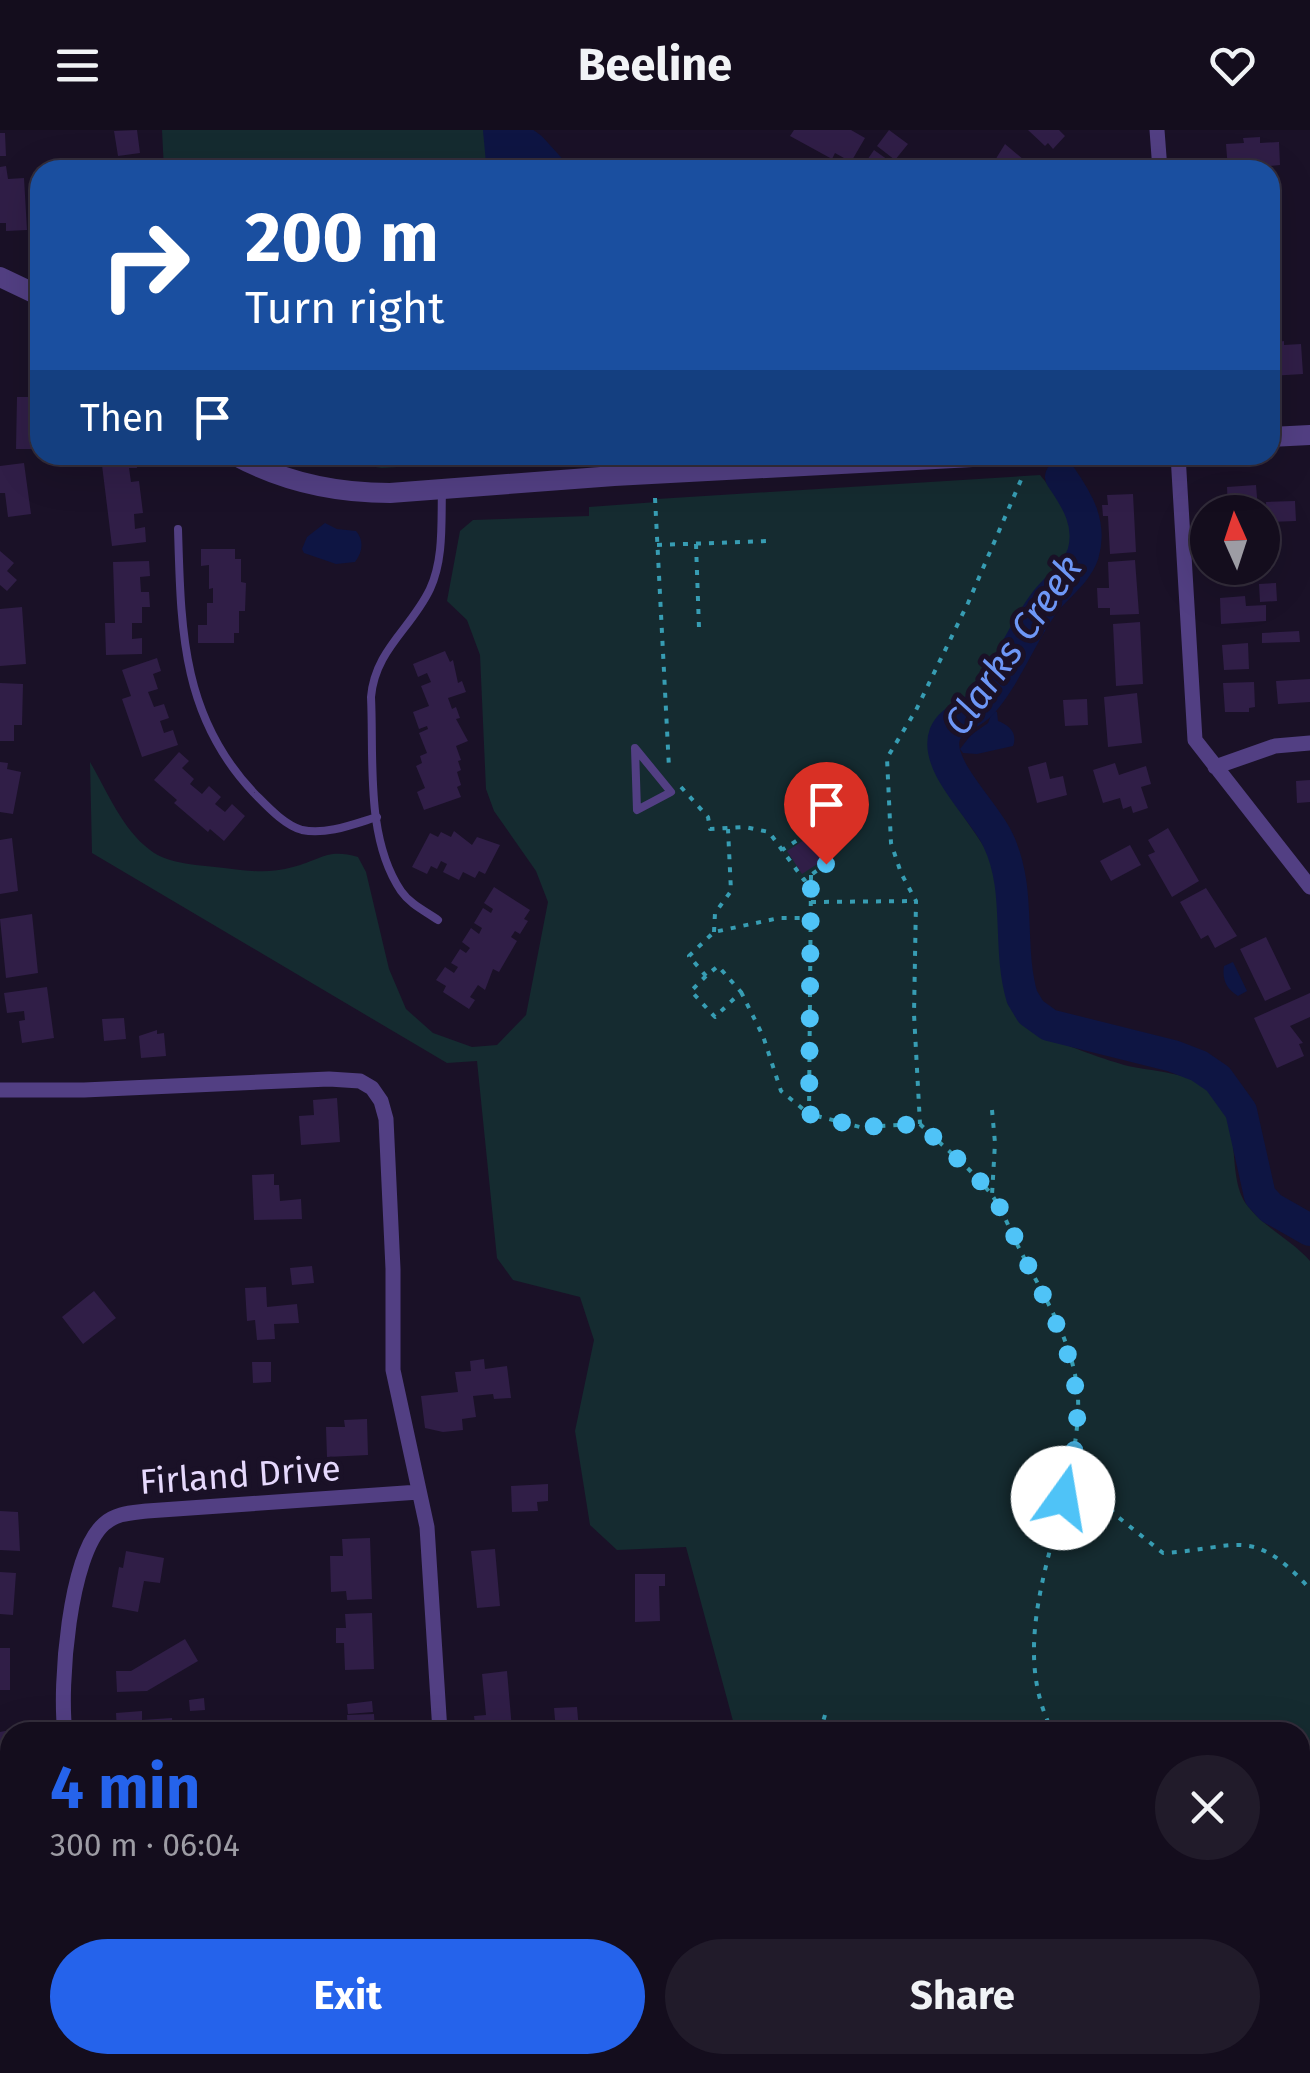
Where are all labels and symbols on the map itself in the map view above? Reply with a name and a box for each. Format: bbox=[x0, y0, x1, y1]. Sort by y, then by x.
north arrow bbox=[1190, 495, 1280, 585]
water label: Clarks Creek bbox=[934, 546, 1092, 744]
pin bbox=[784, 762, 869, 865]
position arrow bbox=[1011, 1446, 1115, 1550]
street label: Firland Drive bbox=[138, 1447, 342, 1503]

